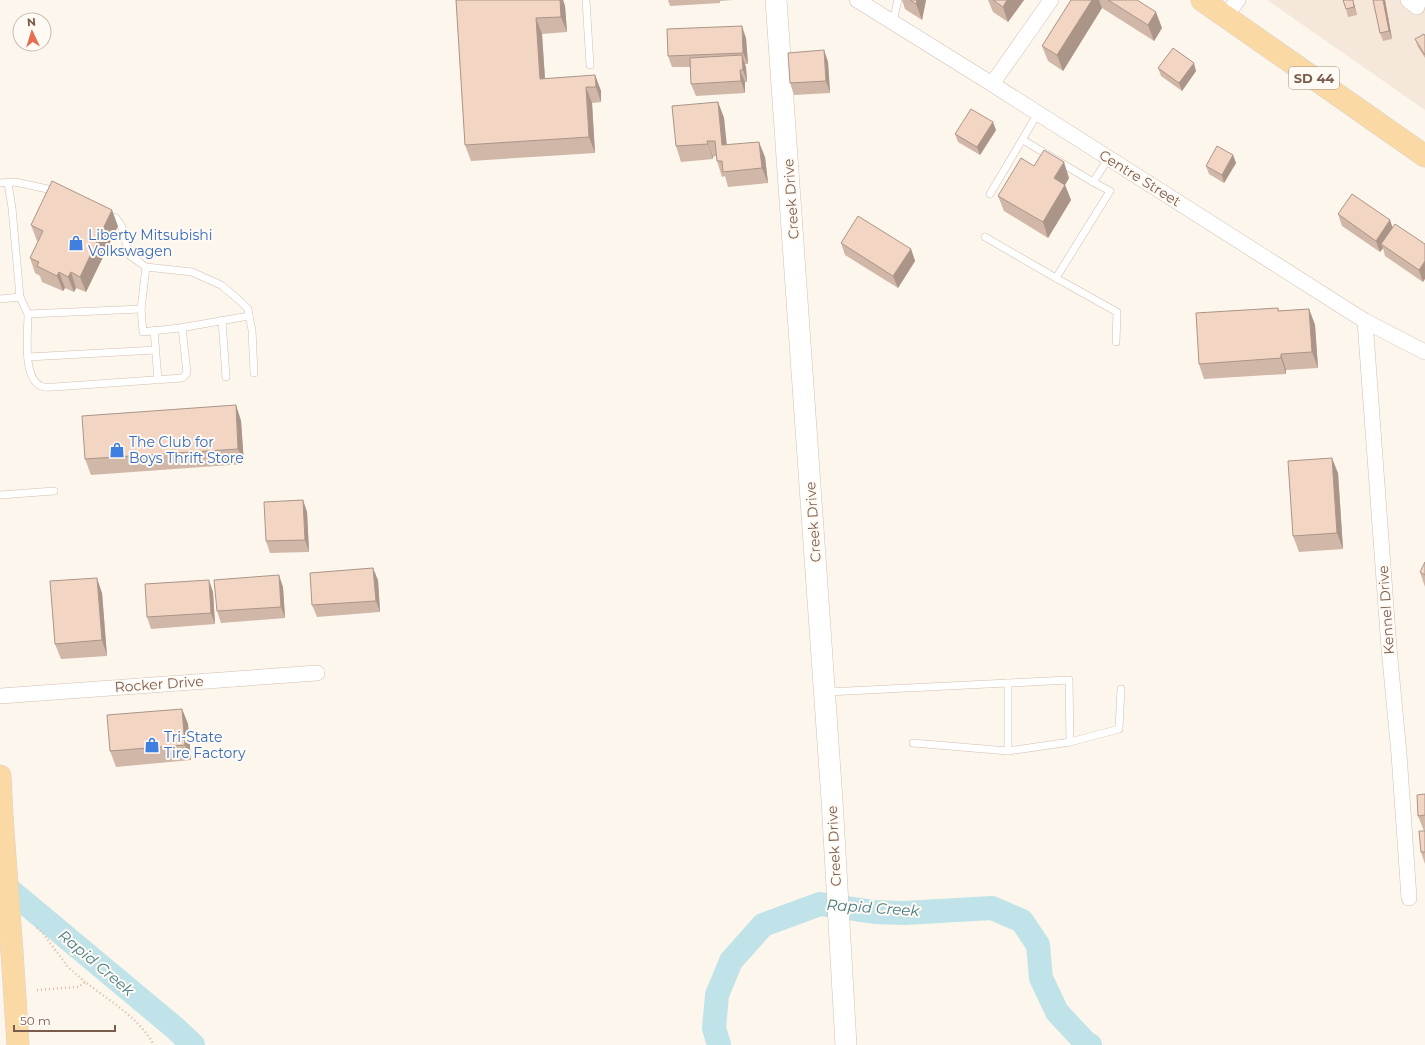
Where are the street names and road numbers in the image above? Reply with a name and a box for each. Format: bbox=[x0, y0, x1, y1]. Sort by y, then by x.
road number: SD 44 bbox=[1289, 67, 1339, 89]
street label: Centre Street bbox=[1096, 146, 1185, 210]
street label: Creek Drive bbox=[779, 158, 803, 240]
street label: Creek Drive bbox=[801, 481, 825, 563]
street label: Kennel Drive bbox=[1374, 565, 1398, 655]
street label: Rocker Drive bbox=[114, 672, 204, 696]
street label: Creek Drive bbox=[823, 805, 845, 887]

